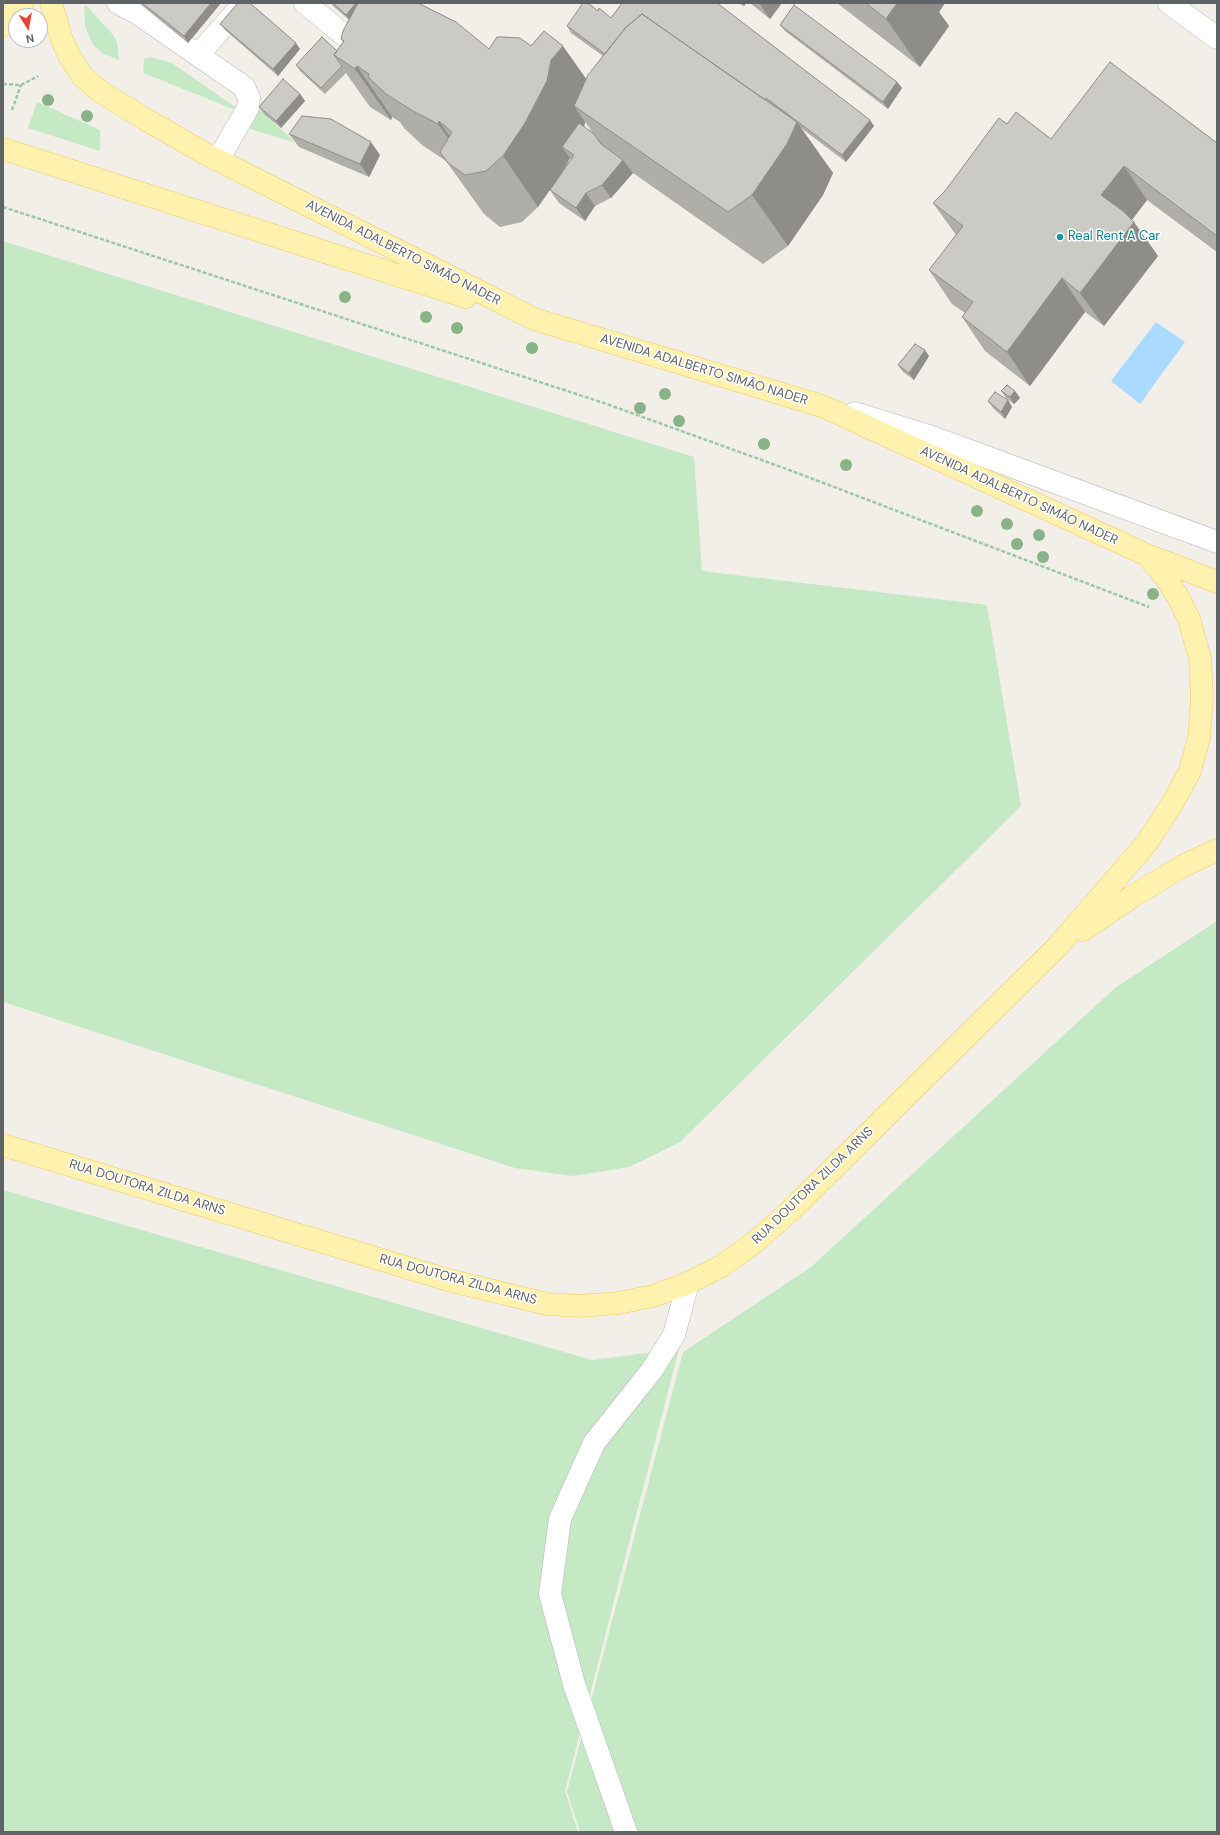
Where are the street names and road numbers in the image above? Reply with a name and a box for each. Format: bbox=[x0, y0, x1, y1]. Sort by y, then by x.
street label: AVENIDA ADALBERTO SIMÃO NADER bbox=[303, 197, 503, 309]
street label: AVENIDA ADALBERTO SIMÃO NADER bbox=[598, 331, 810, 409]
street label: AVENIDA ADALBERTO SIMÃO NADER bbox=[918, 443, 1120, 549]
street label: RUA DOUTORA ZILDA ARNS bbox=[749, 1124, 877, 1248]
street label: RUA DOUTORA ZILDA ARNS bbox=[67, 1157, 227, 1219]
street label: RUA DOUTORA ZILDA ARNS bbox=[378, 1251, 538, 1309]

